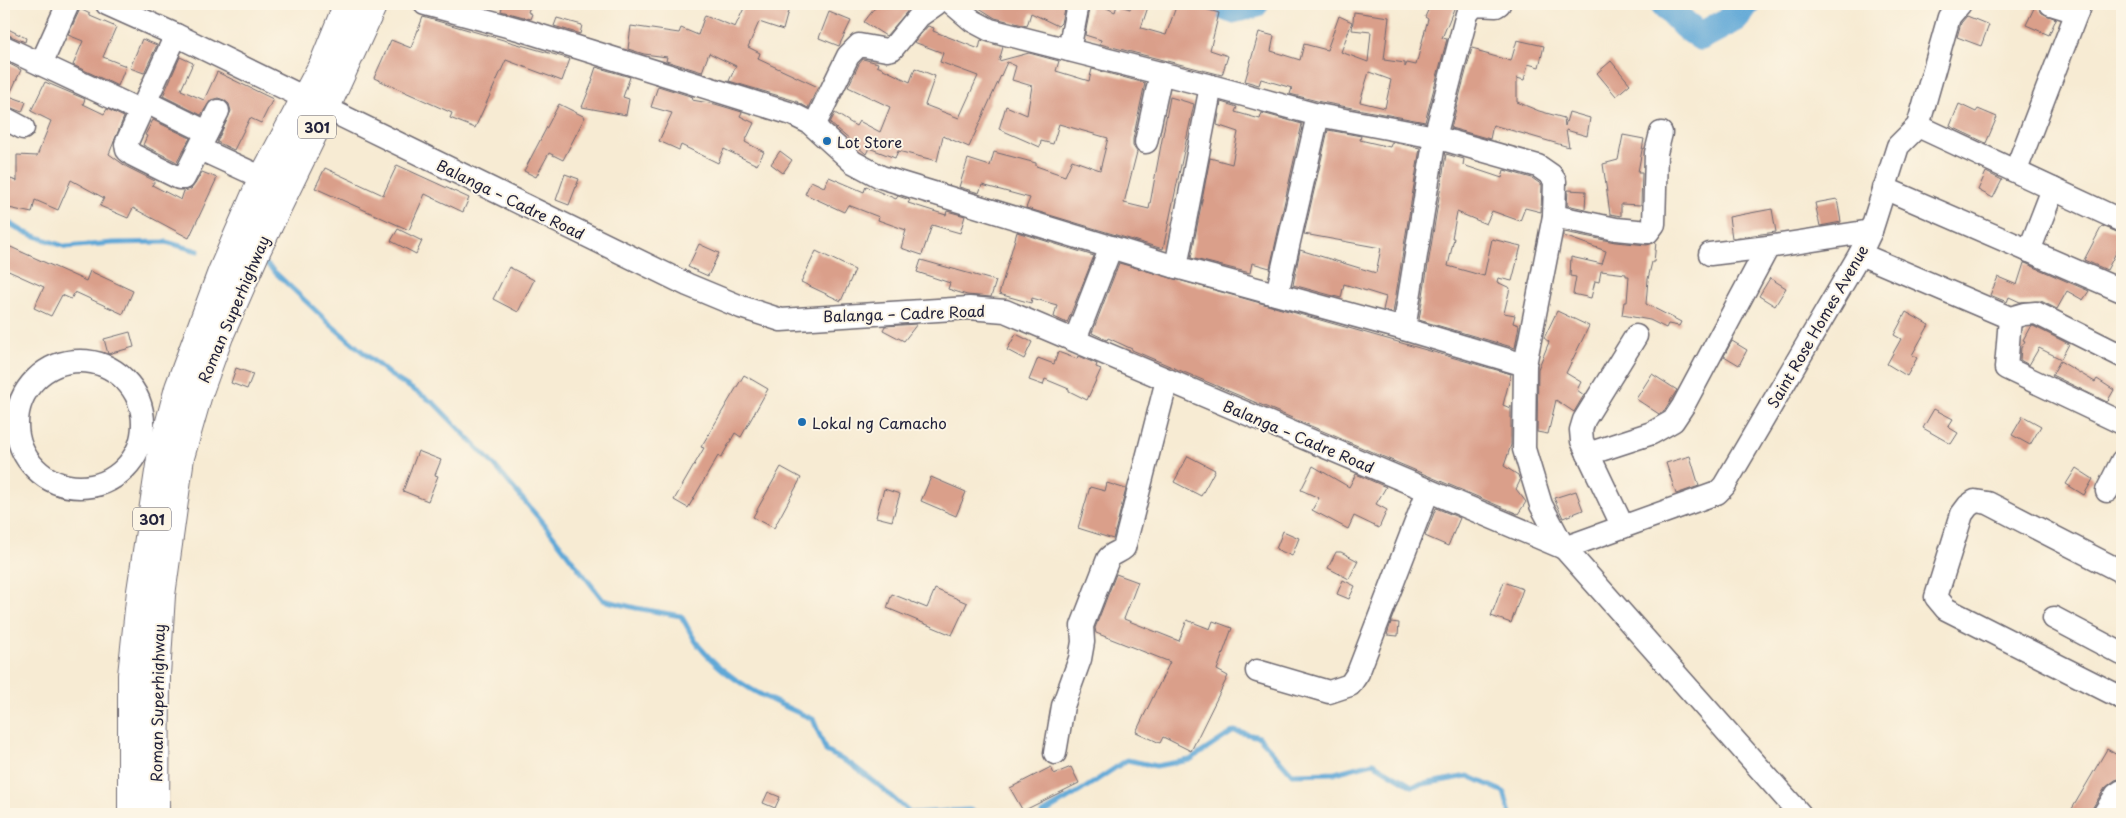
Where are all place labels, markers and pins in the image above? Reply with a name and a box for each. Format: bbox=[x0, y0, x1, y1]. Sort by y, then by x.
place label: Lot Store bbox=[837, 130, 902, 153]
marker: Lot Store bbox=[821, 135, 833, 147]
place label: Lokal ng Camacho bbox=[812, 411, 947, 434]
marker: Lokal ng Camacho bbox=[796, 416, 808, 428]

